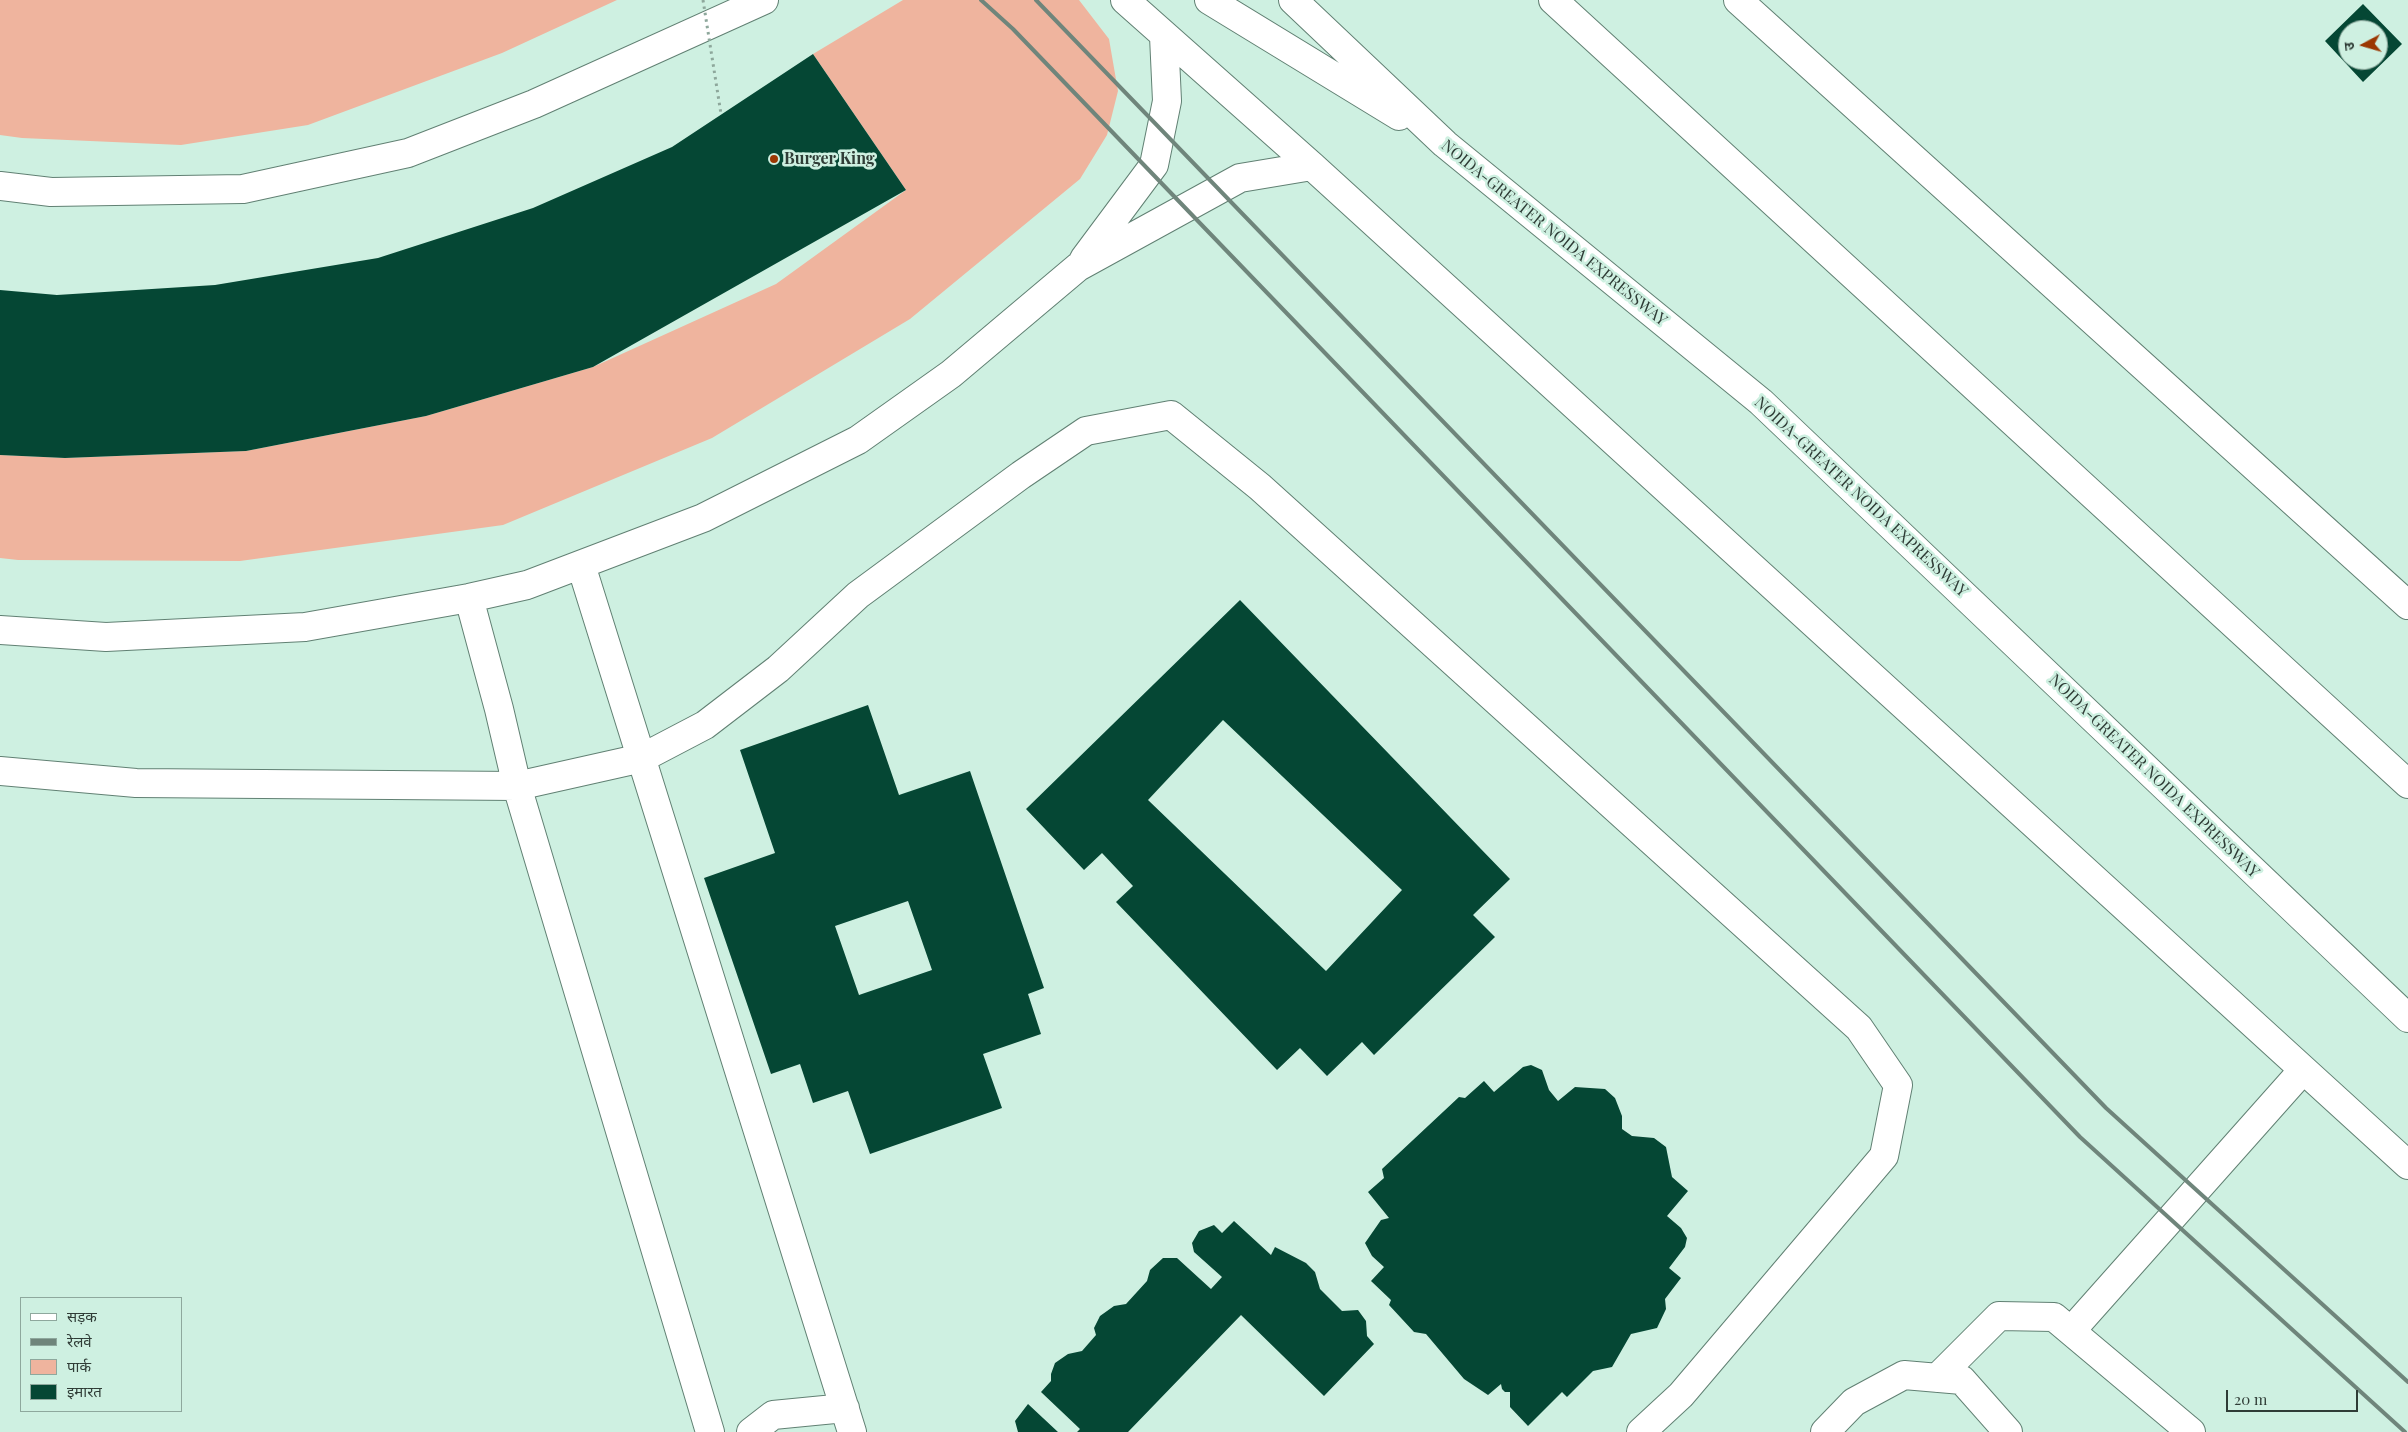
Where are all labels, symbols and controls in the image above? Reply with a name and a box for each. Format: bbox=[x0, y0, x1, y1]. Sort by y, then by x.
north arrow bbox=[2338, 20, 2388, 70]
text: उ bbox=[2339, 41, 2358, 52]
street label: NOIDA-GREATER NOIDA EXPRESSWAY bbox=[1437, 136, 1671, 330]
place label: Burger King bbox=[784, 149, 875, 169]
marker: Burger King bbox=[768, 153, 780, 165]
street label: NOIDA-GREATER NOIDA EXPRESSWAY bbox=[1750, 393, 1972, 601]
street label: NOIDA-GREATER NOIDA EXPRESSWAY bbox=[2045, 670, 2263, 882]
legend bbox=[20, 1297, 182, 1412]
text: सड़क bbox=[67, 1306, 97, 1326]
text: रेलवे bbox=[67, 1331, 92, 1351]
text: पार्क bbox=[67, 1356, 91, 1376]
scale bar bbox=[2228, 1380, 2360, 1412]
text: इमारत bbox=[67, 1381, 102, 1401]
text: 20 m bbox=[2234, 1389, 2267, 1409]

